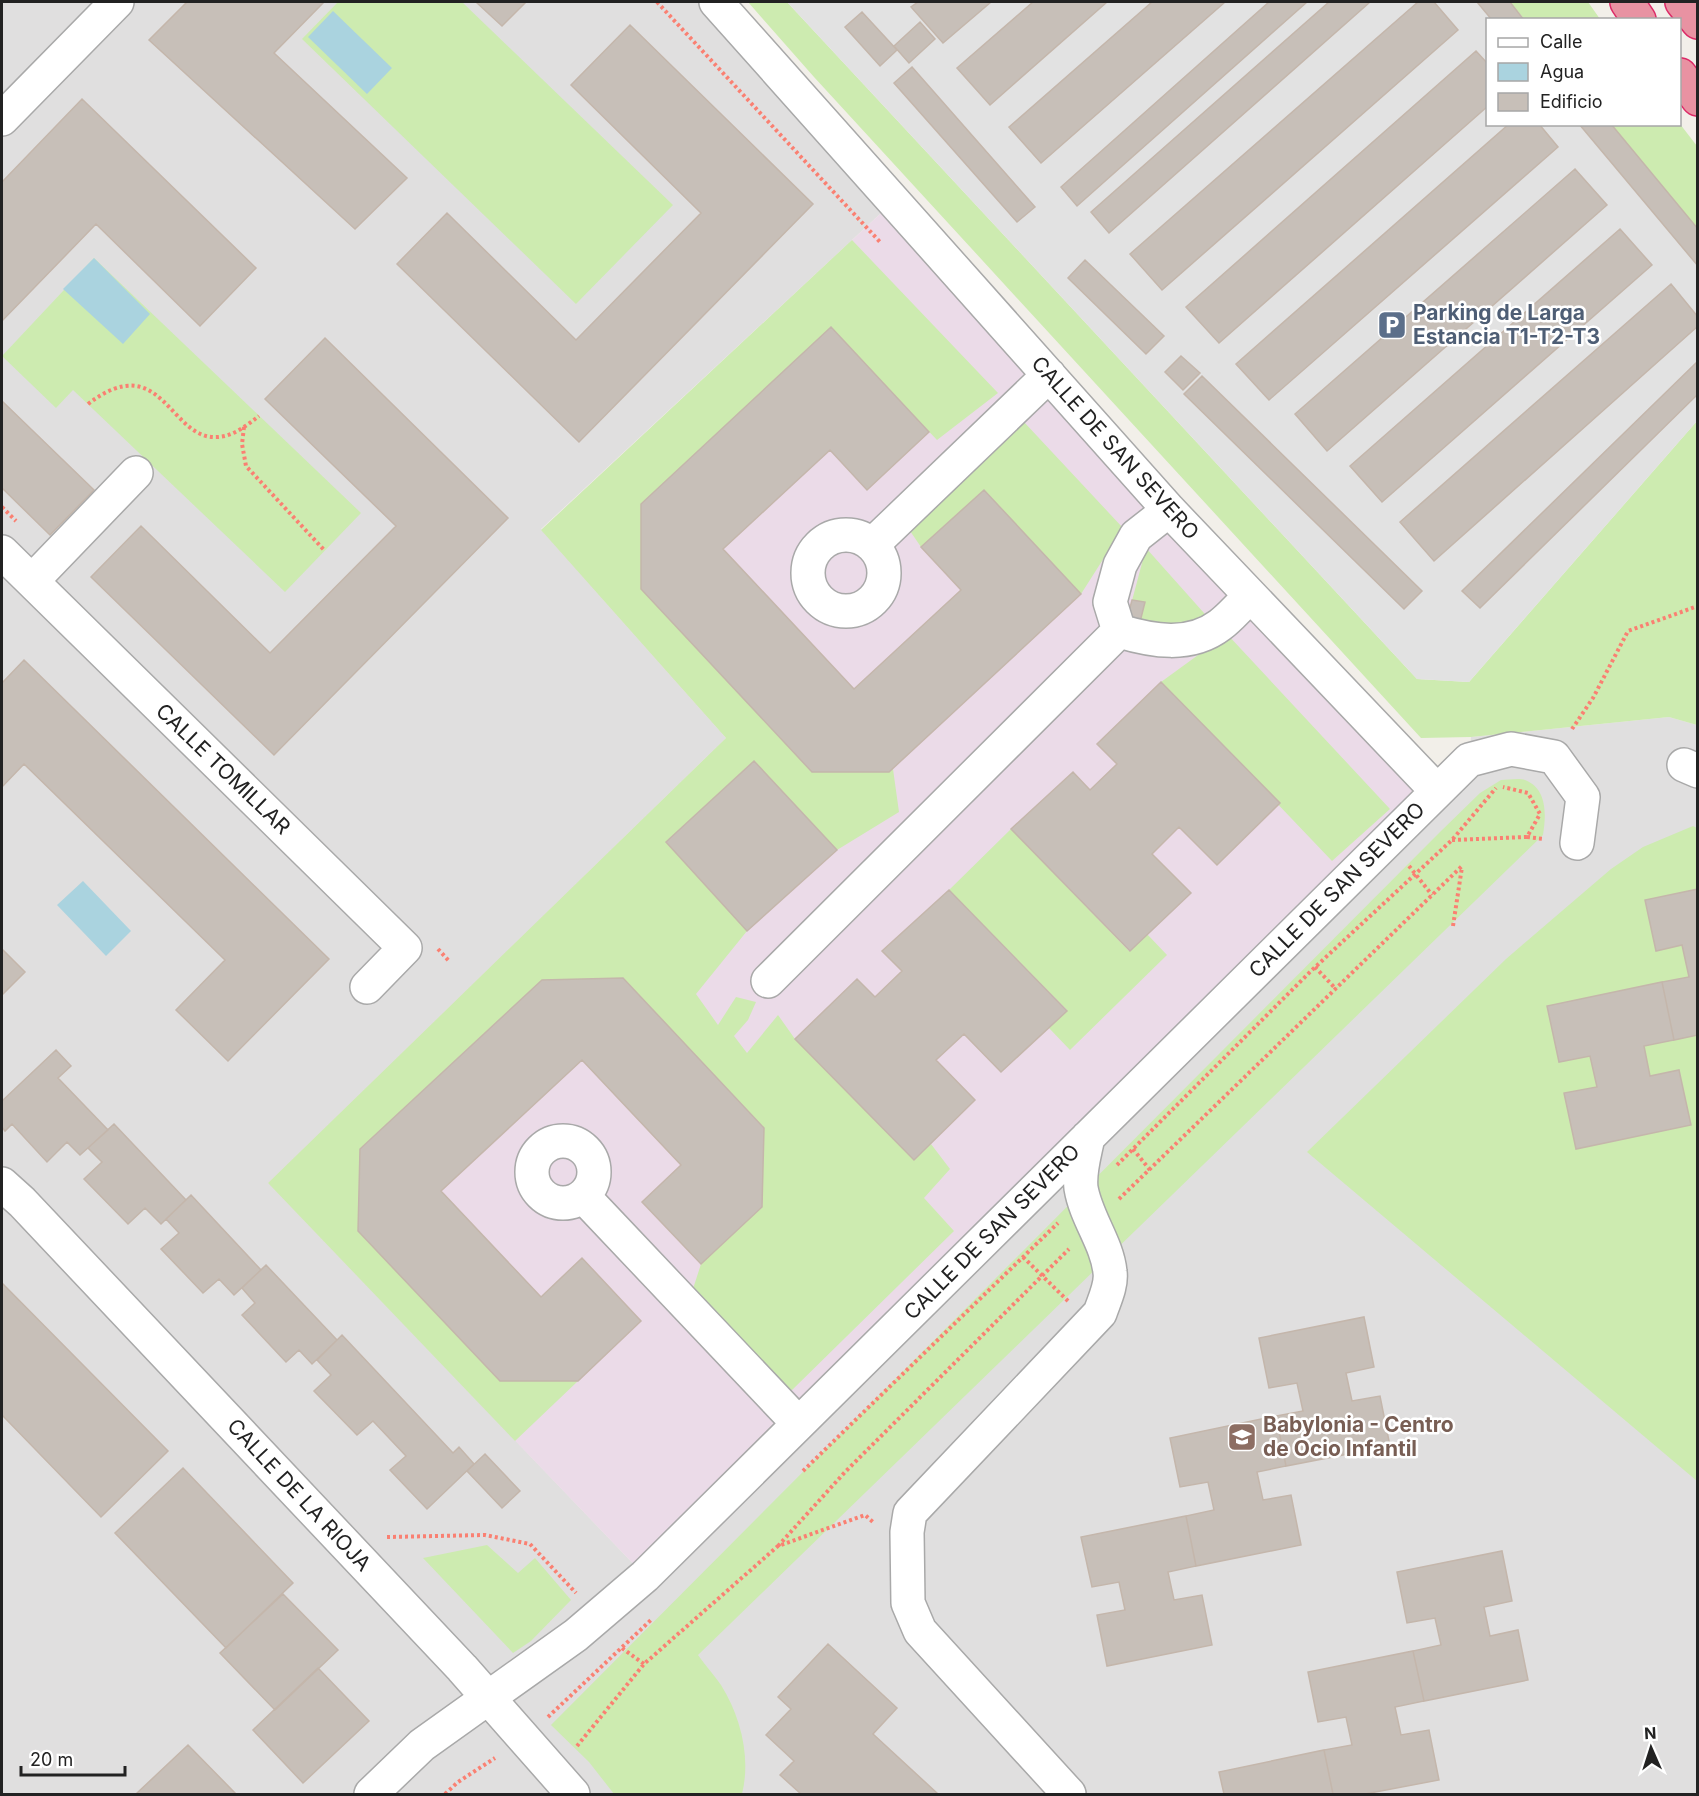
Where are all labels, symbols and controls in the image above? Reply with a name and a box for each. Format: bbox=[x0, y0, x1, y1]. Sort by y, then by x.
legend bbox=[1486, 18, 1681, 126]
text: Calle bbox=[1540, 31, 1582, 52]
text: Agua bbox=[1540, 61, 1584, 82]
text: Edificio bbox=[1540, 91, 1603, 112]
place label: Parking de Larga Estancia T1-T2-T3 bbox=[1413, 300, 1600, 349]
parking icon: Parking de Larga Estancia T1-T2-T3 bbox=[1376, 309, 1408, 341]
street label: CALLE DE SAN SEVERO bbox=[1027, 351, 1204, 544]
street label: CALLE TOMILLAR bbox=[151, 698, 296, 839]
street label: CALLE DE SAN SEVERO bbox=[1244, 797, 1430, 983]
street label: CALLE DE SAN SEVERO bbox=[899, 1139, 1085, 1325]
place label: Babylonia - Centro de Ocio Infantil bbox=[1263, 1412, 1454, 1461]
street label: CALLE DE LA RIOJA bbox=[222, 1413, 376, 1576]
school or university icon: Babylonia - Centro de Ocio Infantil bbox=[1226, 1421, 1258, 1453]
north arrow bbox=[1621, 1718, 1681, 1778]
text: N bbox=[1644, 1723, 1657, 1743]
scale bar bbox=[21, 1739, 124, 1777]
text: 20 m bbox=[30, 1749, 73, 1770]

